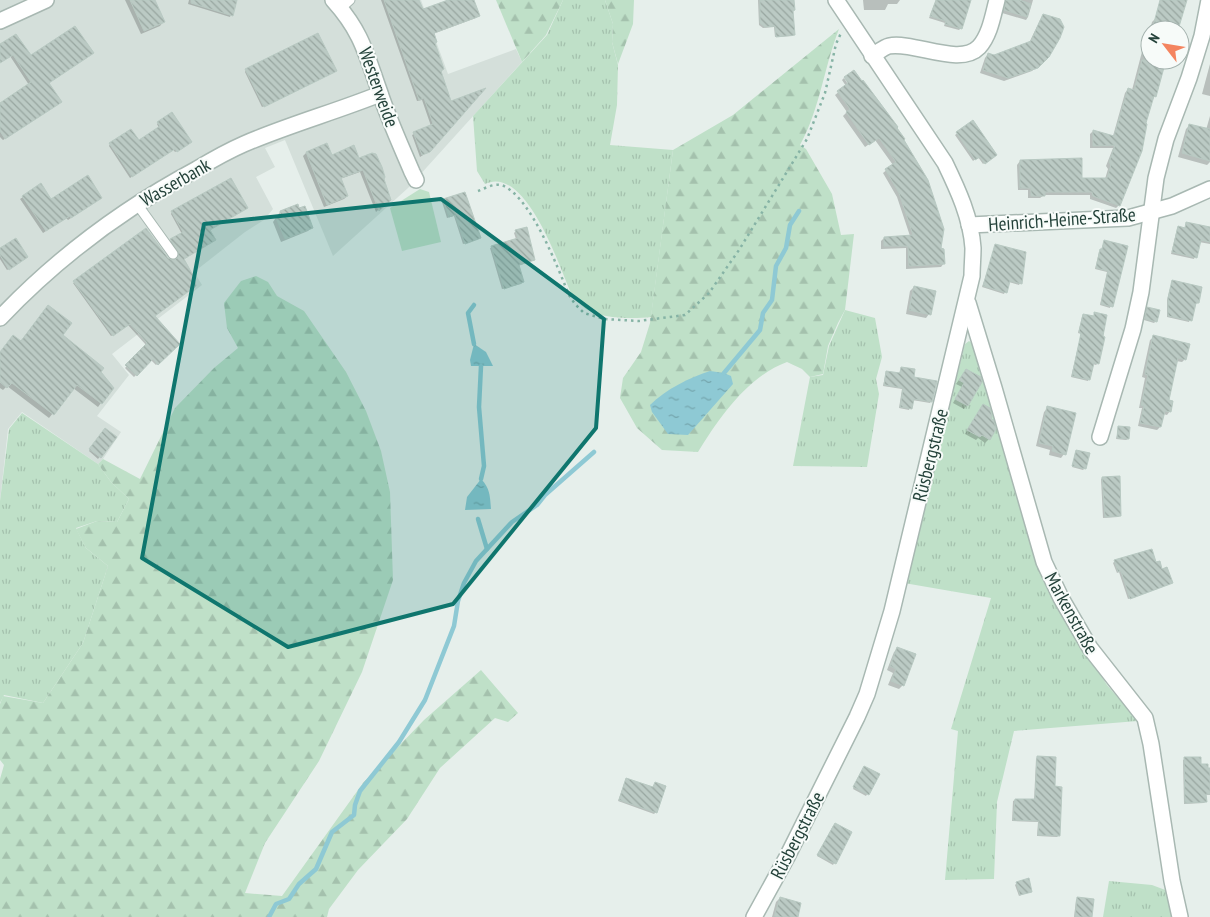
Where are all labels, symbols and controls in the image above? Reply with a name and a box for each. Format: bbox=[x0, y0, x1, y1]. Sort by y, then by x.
north arrow bbox=[1140, 20, 1190, 70]
text: N bbox=[1144, 30, 1164, 46]
street label: Westerweide bbox=[353, 44, 405, 131]
street label: Wasserbank bbox=[136, 152, 215, 212]
street label: Heinrich-Heine-Straße bbox=[988, 202, 1137, 236]
street label: Rüsbergstraße bbox=[907, 406, 953, 504]
street label: Markenstraße bbox=[1040, 568, 1104, 658]
street label: Rüsbergstraße bbox=[765, 787, 829, 883]

